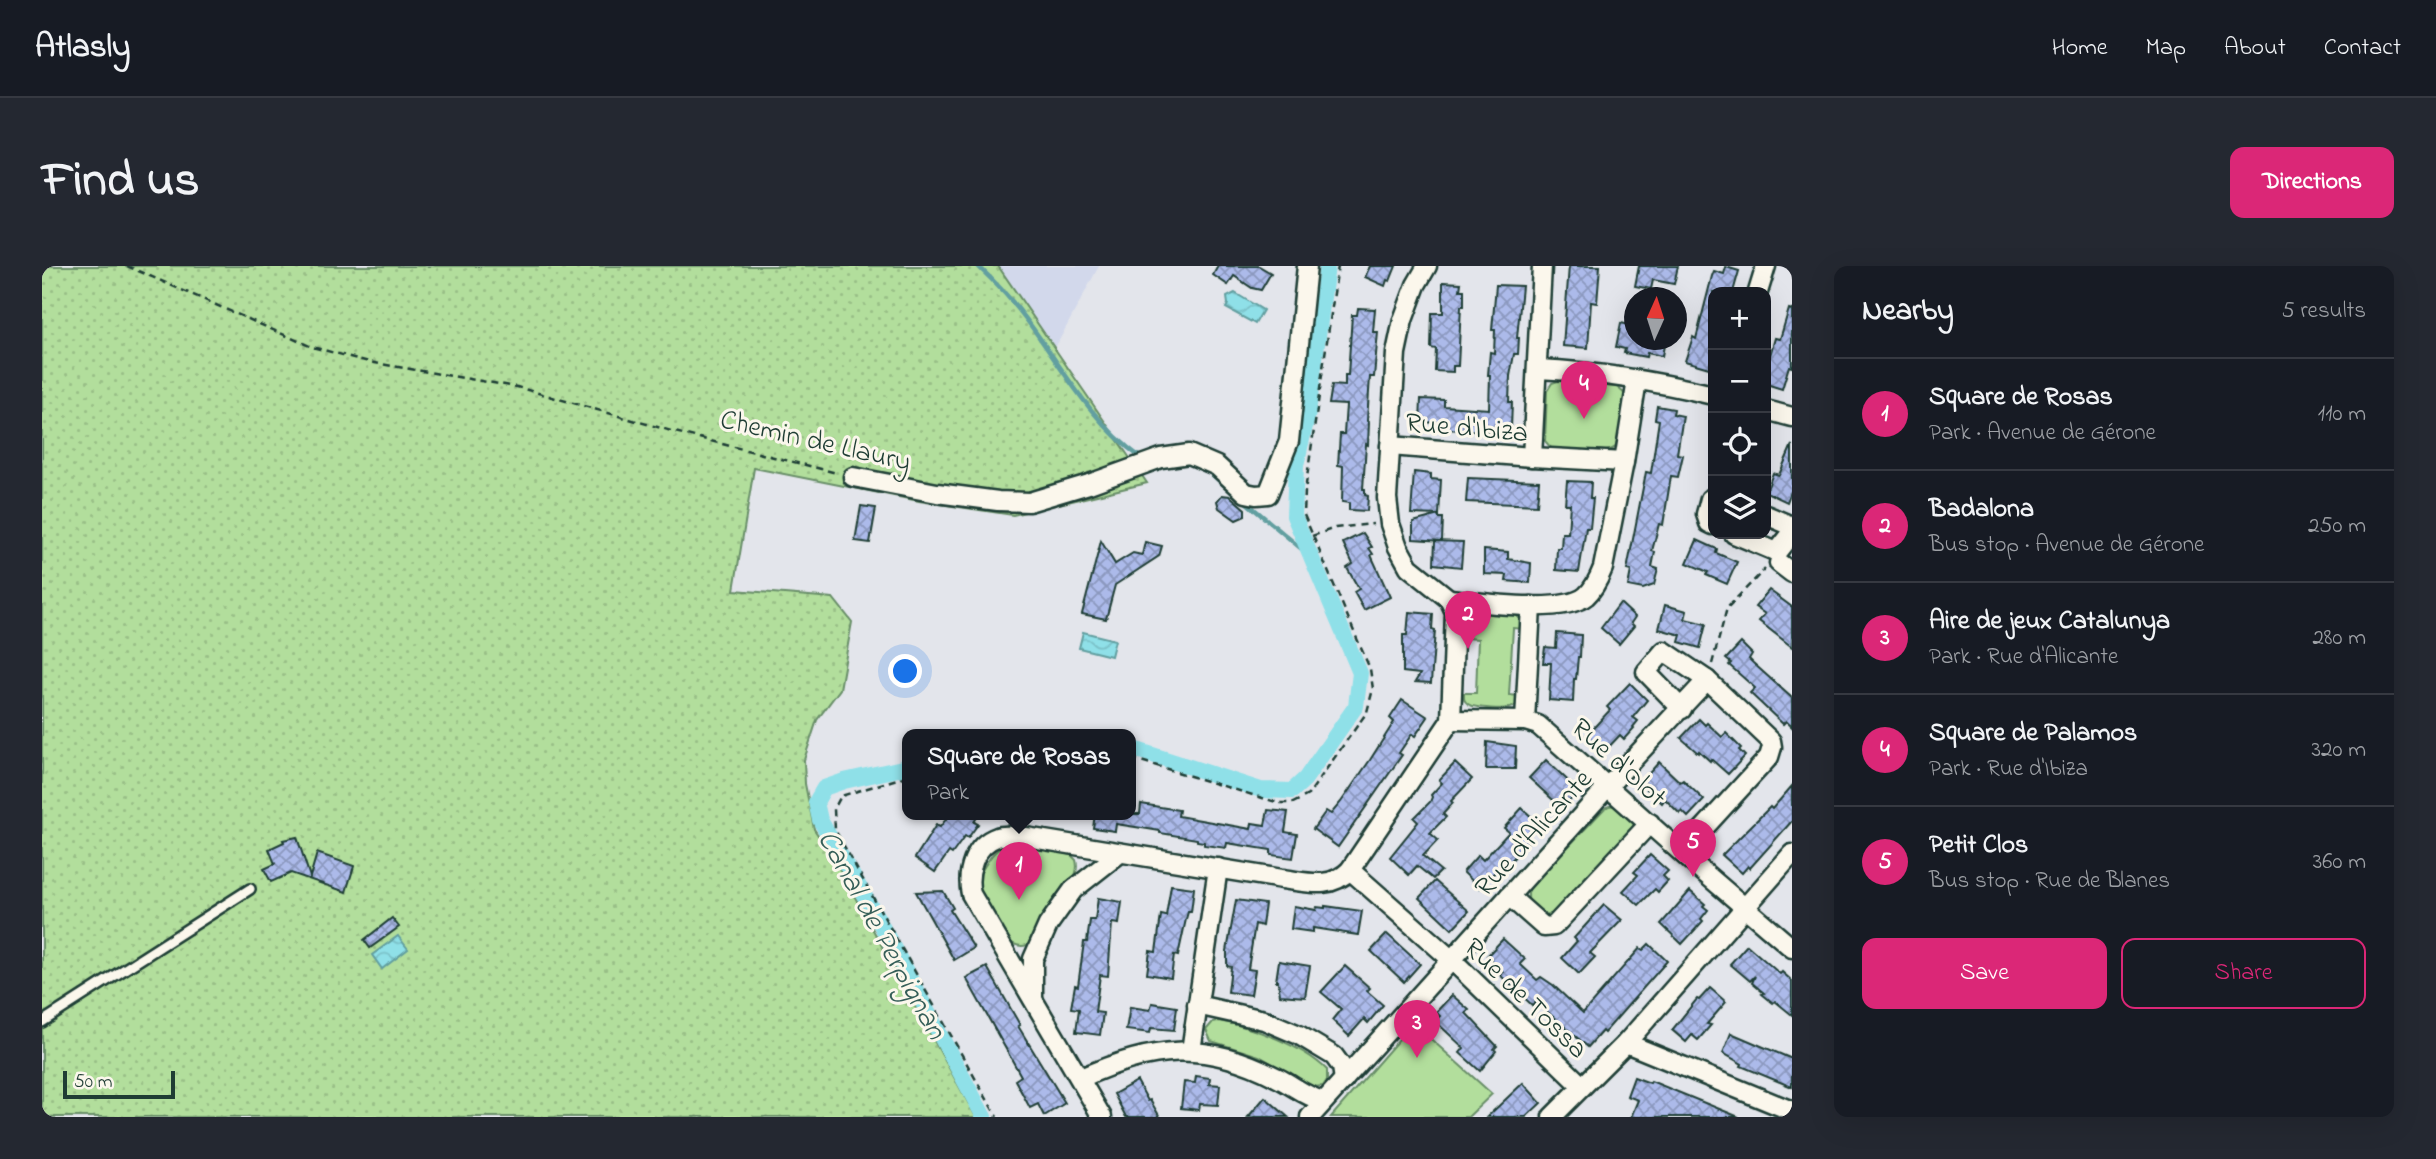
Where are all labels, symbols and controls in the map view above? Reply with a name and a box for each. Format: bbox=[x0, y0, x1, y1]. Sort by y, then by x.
text: Atlasly bbox=[35, 24, 130, 72]
text: Home bbox=[2052, 31, 2108, 66]
text: Map bbox=[2146, 31, 2186, 66]
text: About bbox=[2224, 31, 2286, 66]
text: Contact bbox=[2324, 31, 2401, 66]
text: Find us bbox=[42, 146, 199, 218]
button: Directions bbox=[2230, 147, 2394, 218]
north arrow bbox=[1624, 287, 1687, 350]
map controls bbox=[1708, 287, 1771, 539]
button: + bbox=[1708, 287, 1771, 350]
text: Nearby bbox=[1862, 290, 1954, 334]
text: 5 results bbox=[2282, 295, 2366, 328]
button: − bbox=[1708, 350, 1771, 413]
pin: 4 bbox=[1561, 361, 1607, 419]
text: Square de Rosas bbox=[1929, 379, 2113, 417]
text: 1 bbox=[1881, 398, 1889, 431]
text: 110 m bbox=[2318, 398, 2366, 431]
street label: Chemin de Llaury bbox=[716, 401, 915, 484]
street label: Rue d'Ibiza bbox=[1404, 404, 1530, 455]
button: locate bbox=[1708, 413, 1771, 476]
text: Park · Avenue de Gérone bbox=[1929, 417, 2156, 450]
button: layers bbox=[1708, 476, 1771, 539]
text: Badalona bbox=[1929, 491, 2034, 529]
text: 2 bbox=[1879, 510, 1891, 543]
text: 250 m bbox=[2308, 510, 2366, 543]
text: Bus stop · Avenue de Gérone bbox=[1929, 529, 2204, 562]
pin: 2 bbox=[1445, 591, 1491, 649]
text: Aire de jeux Catalunya bbox=[1929, 603, 2170, 641]
text: 3 bbox=[1880, 622, 1890, 655]
text: 280 m bbox=[2312, 622, 2366, 655]
text: Park · Rue d'Alicante bbox=[1929, 641, 2118, 674]
your location bbox=[888, 654, 922, 688]
street label: Rue d'Olot bbox=[1561, 709, 1675, 818]
text: Square de Palamos bbox=[1929, 715, 2137, 753]
popup bbox=[902, 729, 1136, 820]
text: 4 bbox=[1880, 734, 1890, 767]
text: 320 m bbox=[2312, 734, 2366, 767]
text: Square de Rosas bbox=[927, 739, 1111, 777]
text: Park · Rue d'Ibiza bbox=[1929, 753, 2088, 786]
street label: Rue d'Alicante bbox=[1466, 761, 1604, 907]
text: Park bbox=[927, 777, 969, 810]
pin: 5 bbox=[1670, 819, 1716, 877]
water label: Canal de Perpignan bbox=[805, 823, 957, 1049]
text: Petit Clos bbox=[1929, 827, 2028, 865]
pin: 1 bbox=[996, 842, 1042, 900]
text: 5 bbox=[1878, 846, 1892, 879]
text: 360 m bbox=[2313, 846, 2366, 879]
text: Bus stop · Rue de Blanes bbox=[1929, 865, 2170, 898]
street label: Rue de Tossa bbox=[1453, 929, 1596, 1070]
button: Save bbox=[1862, 938, 2107, 1009]
button: Share bbox=[2121, 938, 2366, 1009]
pin: 3 bbox=[1394, 1000, 1440, 1058]
scale bar bbox=[63, 1068, 175, 1100]
text: 50 m bbox=[74, 1069, 113, 1096]

